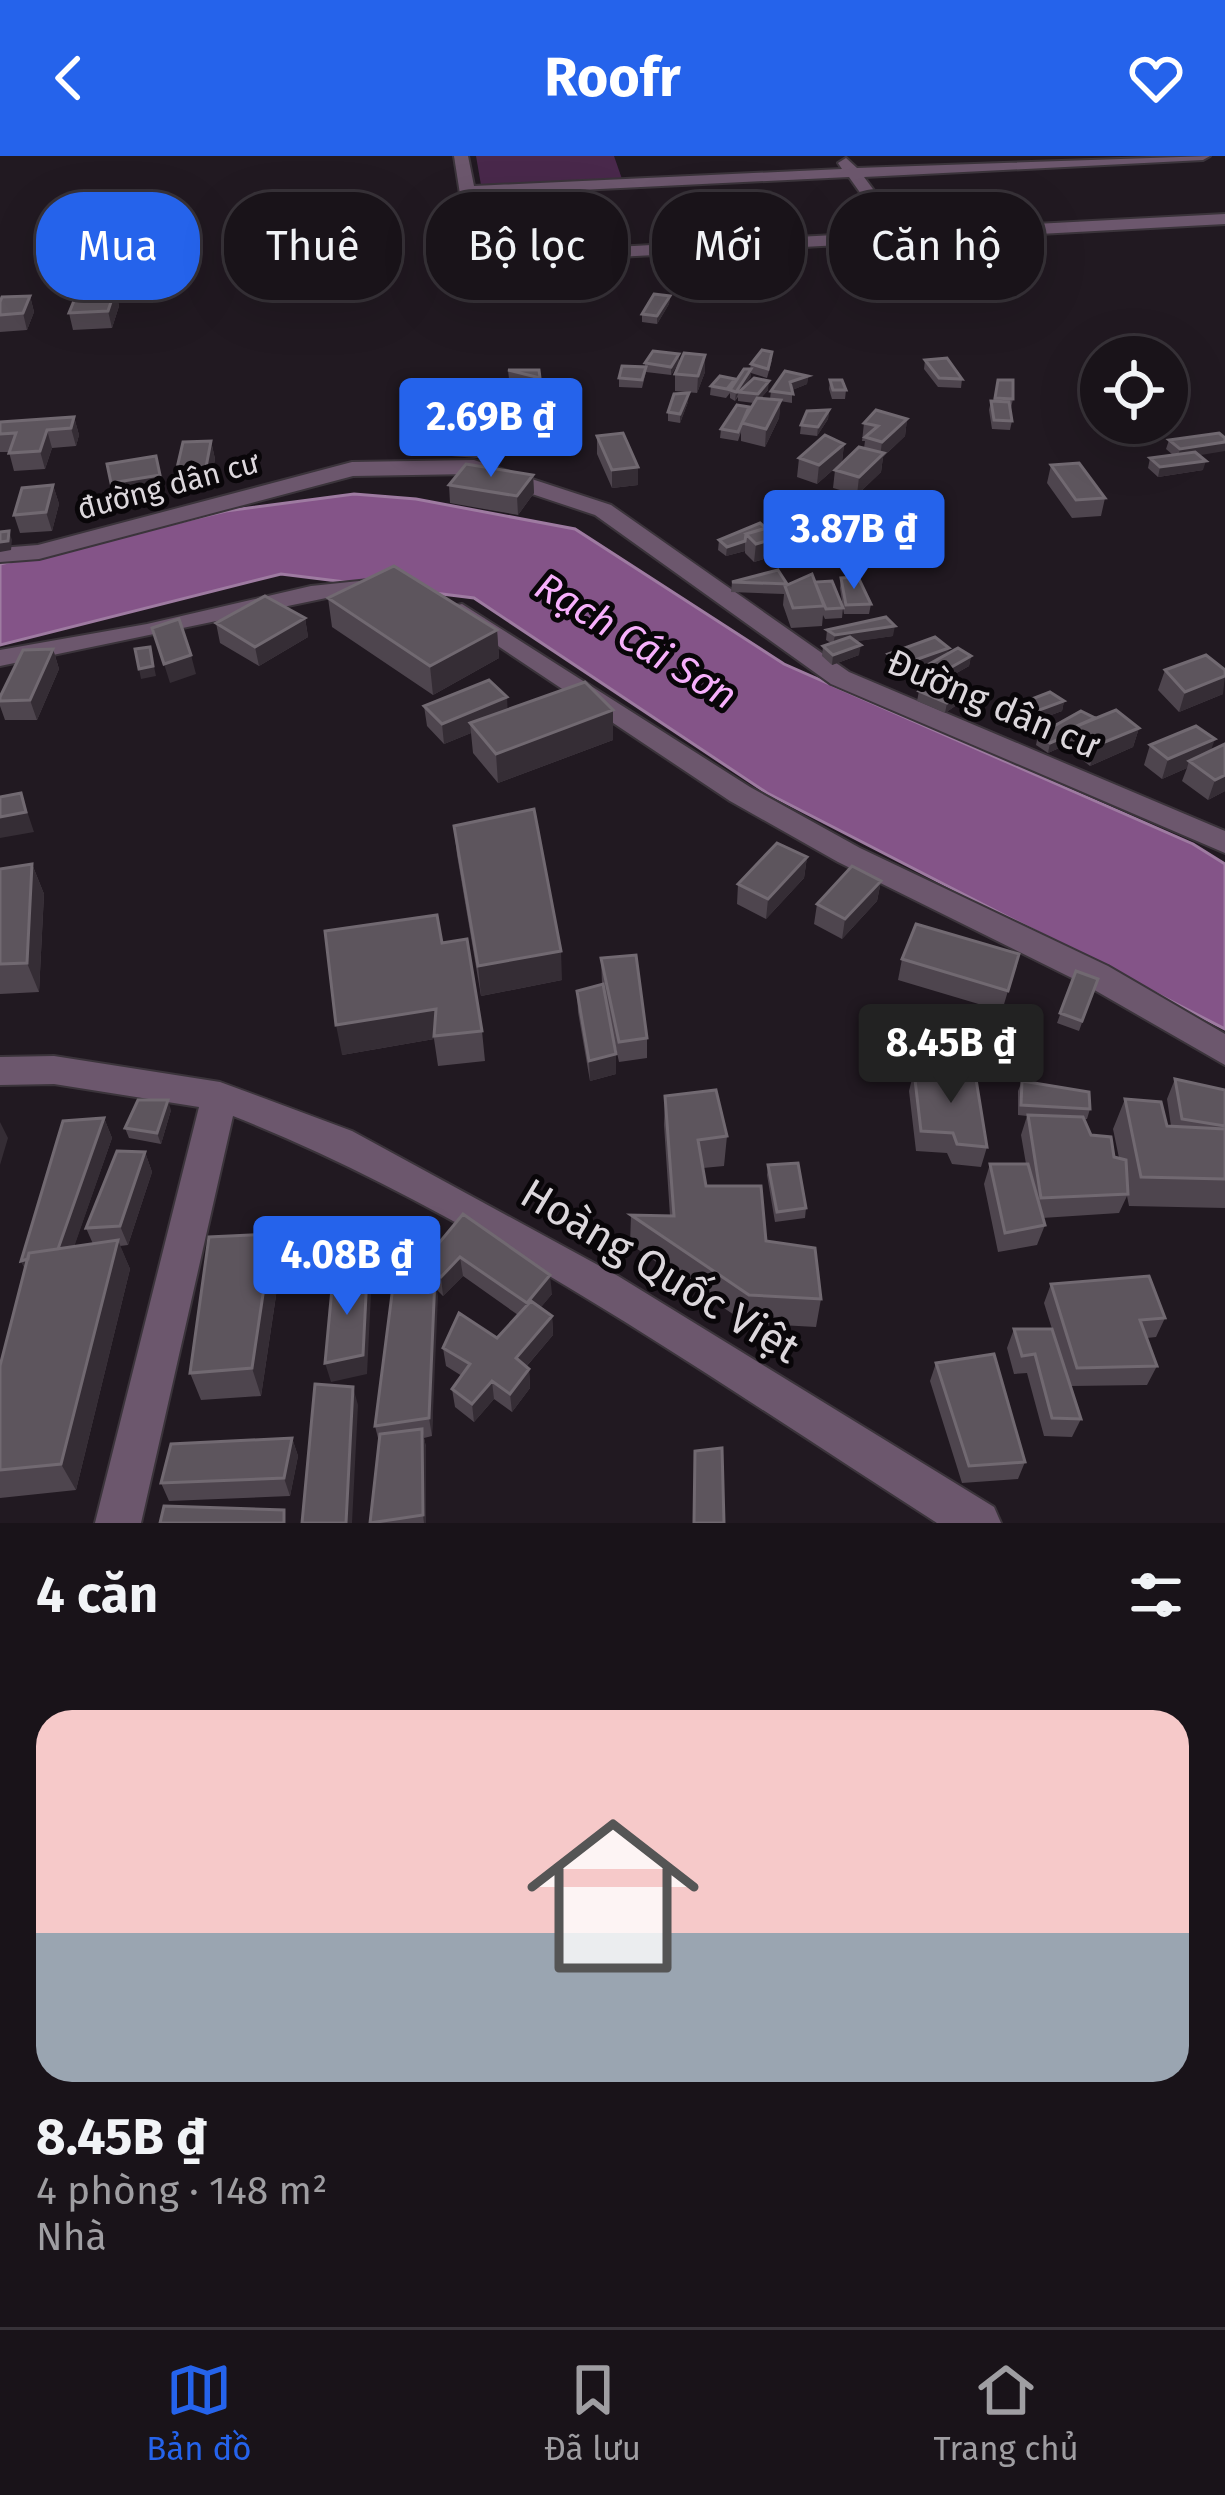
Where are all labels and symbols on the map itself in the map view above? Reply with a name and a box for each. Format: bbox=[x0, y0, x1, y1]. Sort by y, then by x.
pin: 2.69B ₫ bbox=[380, 378, 602, 480]
street label: đường dân cư bbox=[73, 444, 264, 528]
pin: 3.87B ₫ bbox=[743, 490, 965, 592]
water label: Rạch Cái Sơn bbox=[527, 563, 745, 719]
street label: Đường dân cư bbox=[881, 640, 1106, 768]
pin: 8.45B ₫ bbox=[840, 1004, 1062, 1106]
street label: Hoàng Quốc Việt bbox=[512, 1168, 809, 1374]
pin: 4.08B ₫ bbox=[236, 1216, 458, 1318]

